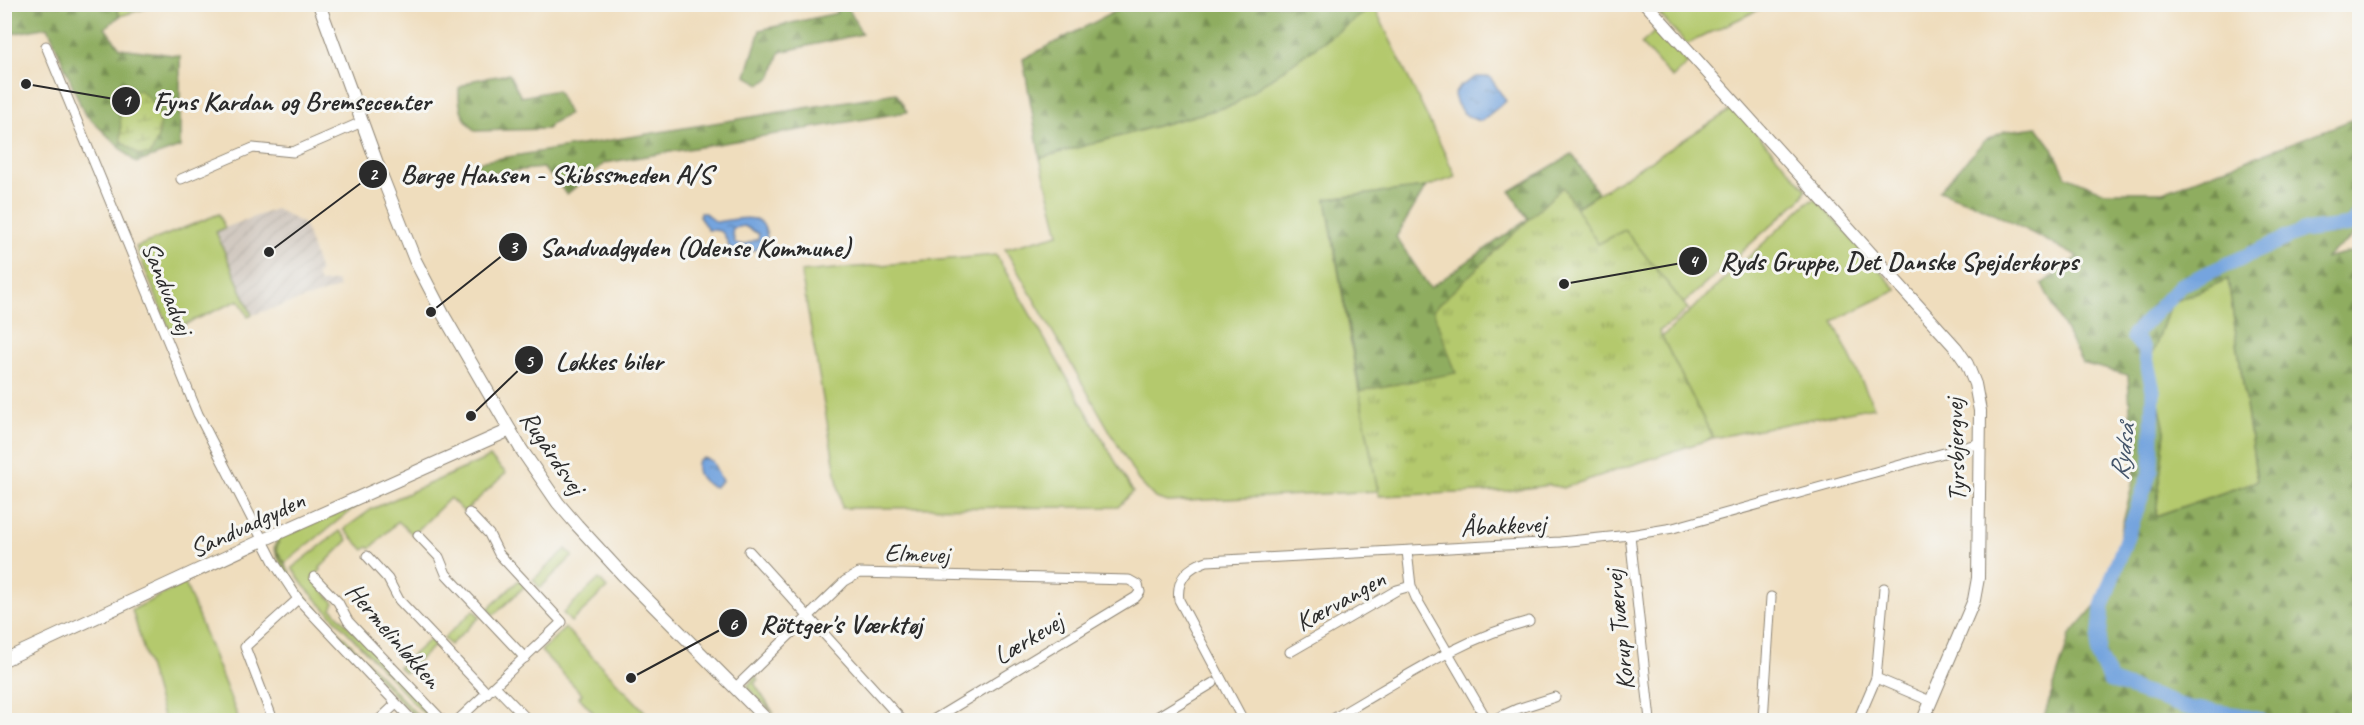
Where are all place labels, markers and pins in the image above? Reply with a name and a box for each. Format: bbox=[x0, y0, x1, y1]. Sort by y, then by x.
callout: Fyns Kardan og Bremsecenter bbox=[111, 78, 443, 123]
callout: Børge Hansen - Skibssmeden A/S bbox=[358, 151, 724, 196]
callout: Sandvadgyden (Odense Kommune) bbox=[498, 224, 863, 269]
callout: Ryds Gruppe, Det Danske Spejderkorps bbox=[1678, 238, 2091, 283]
callout: Løkkes biler bbox=[514, 338, 675, 383]
callout: Röttger's Værktøj bbox=[718, 601, 934, 646]

